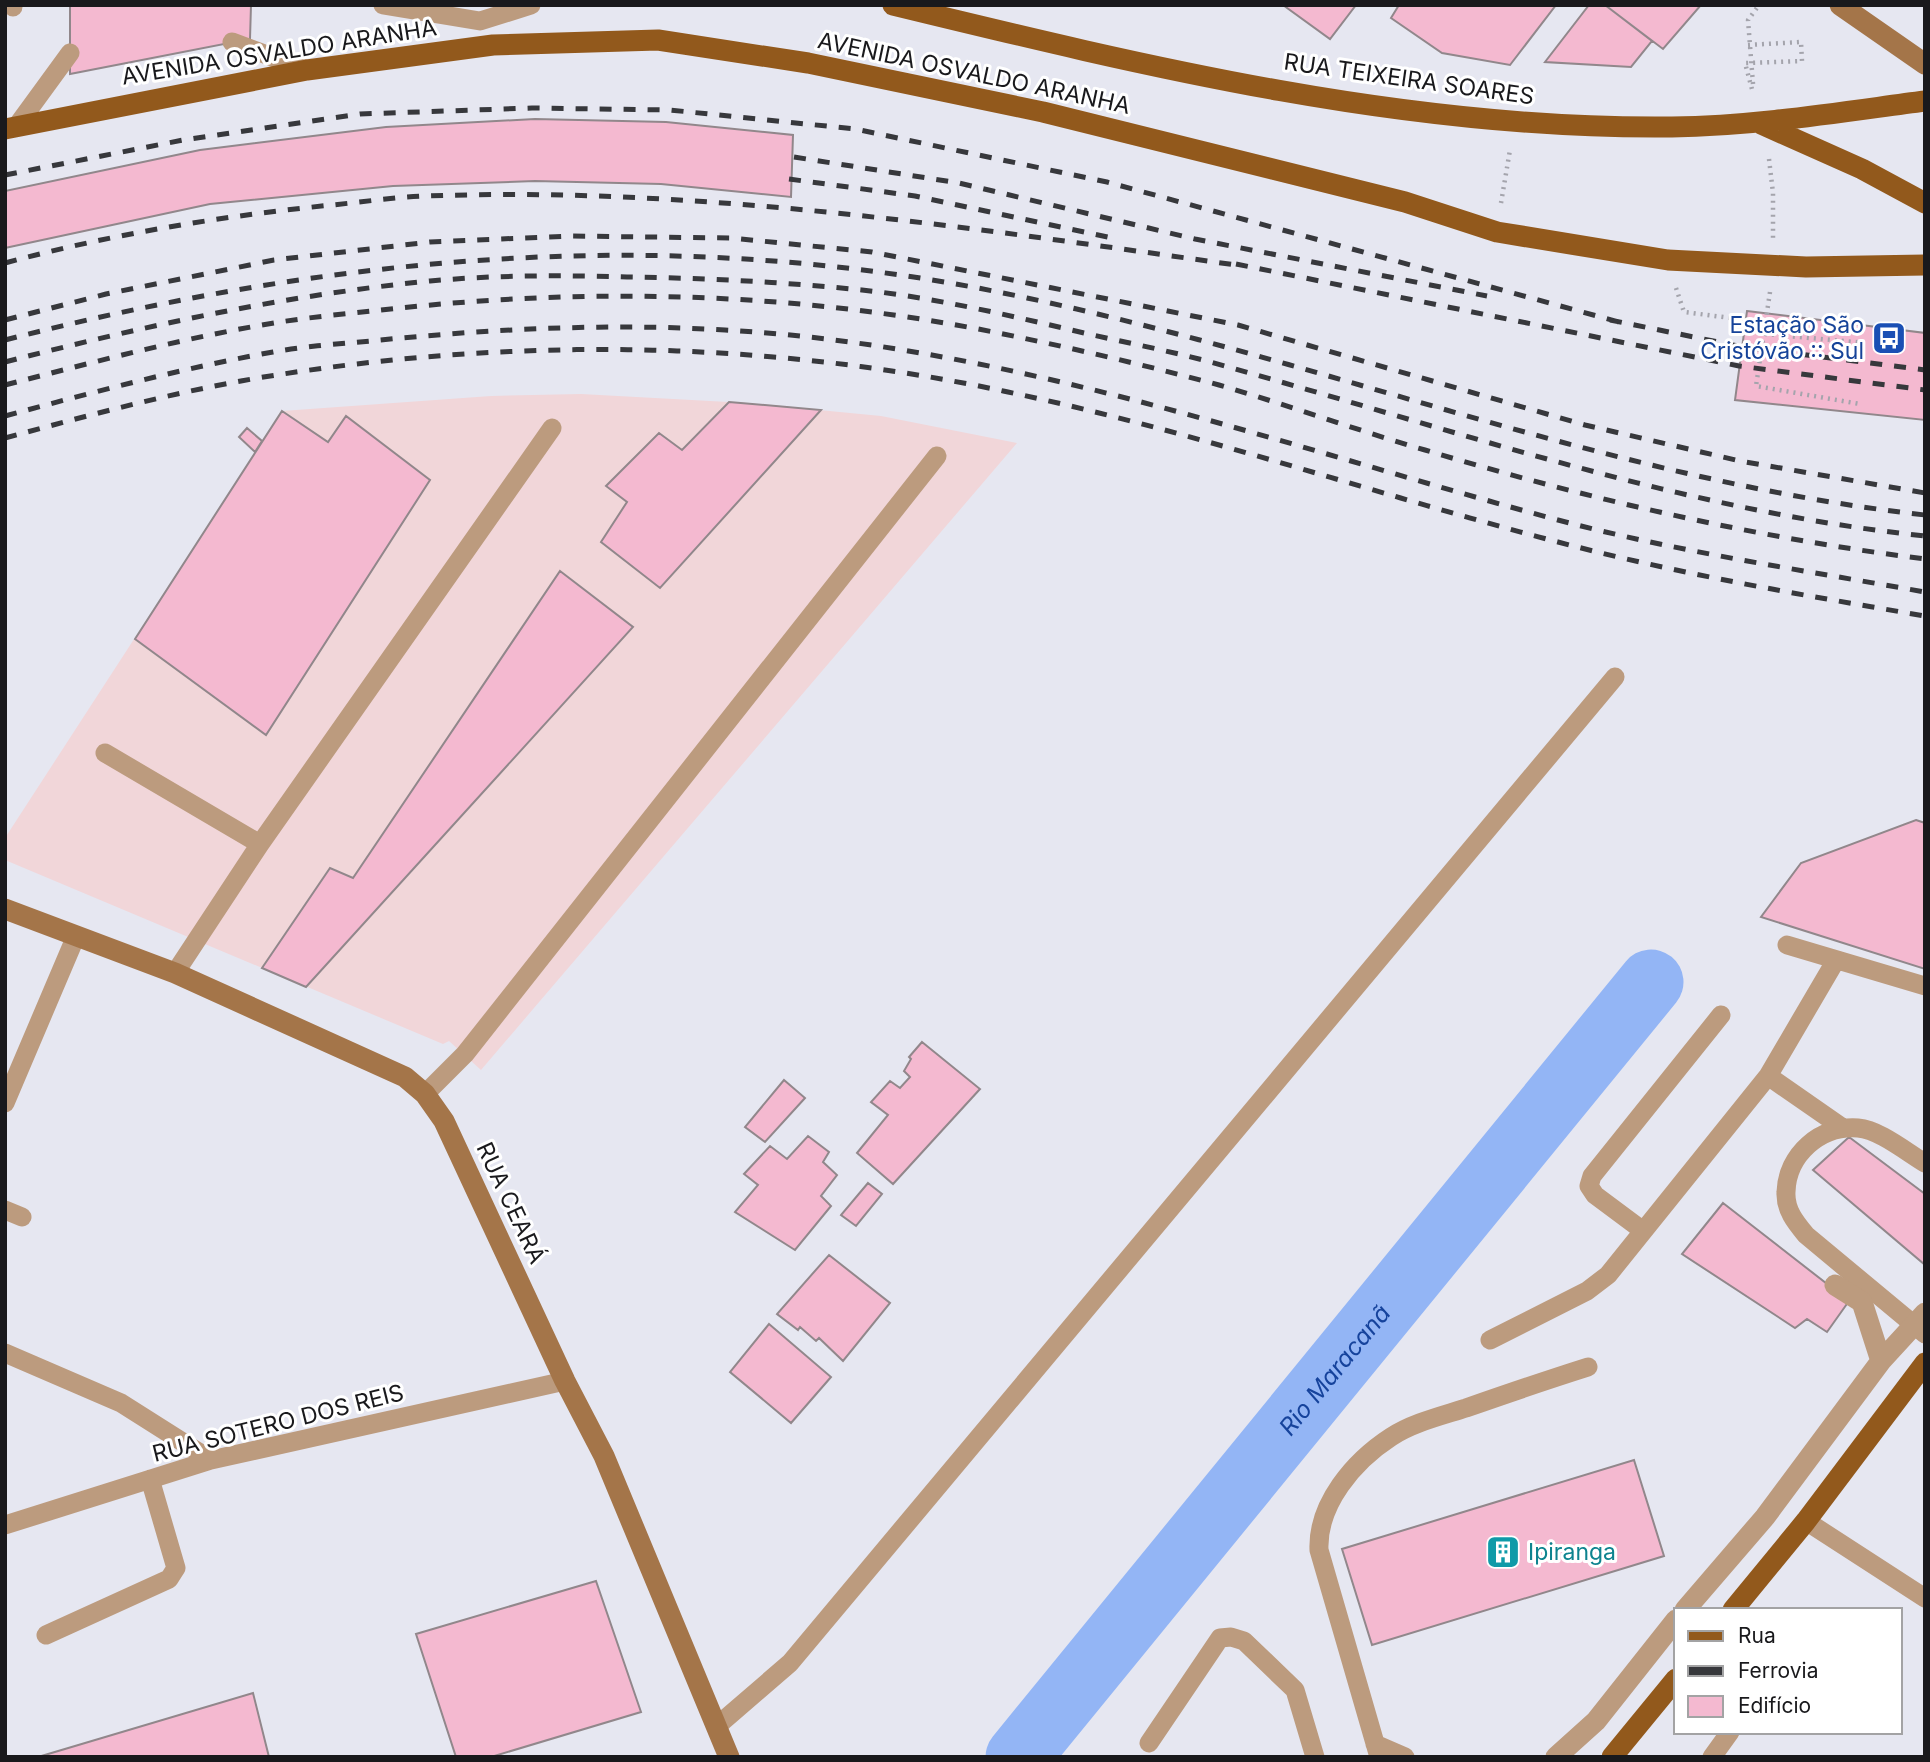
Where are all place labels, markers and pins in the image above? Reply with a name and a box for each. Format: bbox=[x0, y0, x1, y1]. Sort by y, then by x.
place label: Estação São Cristóvão :: Sul bbox=[1700, 311, 1864, 365]
bus stop icon: Estação São Cristóvão :: Sul bbox=[1870, 319, 1908, 357]
building icon: Ipiranga bbox=[1484, 1533, 1522, 1571]
place label: Ipiranga bbox=[1528, 1538, 1616, 1566]

